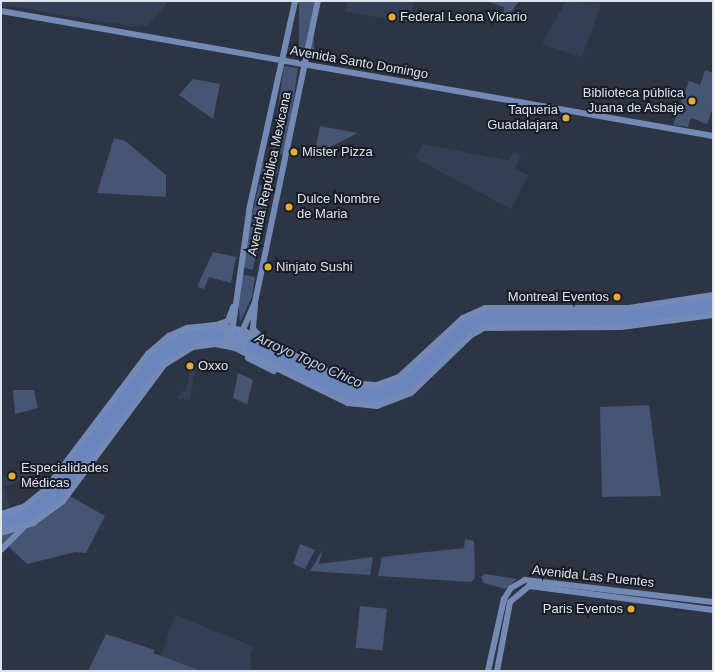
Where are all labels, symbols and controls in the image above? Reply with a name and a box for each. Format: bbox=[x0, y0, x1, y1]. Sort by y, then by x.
place label: Federal Leona Vicario bbox=[400, 9, 527, 25]
marker: Federal Leona Vicario bbox=[387, 12, 397, 22]
street label: Avenida Santo Domingo bbox=[289, 43, 429, 83]
place label: Biblioteca pública Juana de Asbaje bbox=[583, 86, 684, 117]
street label: Avenida República Mexicana bbox=[245, 90, 295, 258]
marker: Biblioteca pública Juana de Asbaje bbox=[687, 96, 697, 106]
place label: Taqueria Guadalajara bbox=[487, 103, 558, 134]
marker: Taqueria Guadalajara bbox=[561, 113, 571, 123]
place label: Mister Pizza bbox=[302, 144, 373, 160]
marker: Mister Pizza bbox=[289, 147, 299, 157]
place label: Dulce Nombre de Maria bbox=[297, 192, 380, 223]
marker: Dulce Nombre de Maria bbox=[284, 202, 294, 212]
place label: Ninjato Sushi bbox=[276, 259, 353, 275]
marker: Ninjato Sushi bbox=[263, 262, 273, 272]
place label: Montreal Eventos bbox=[508, 289, 609, 305]
marker: Montreal Eventos bbox=[612, 292, 622, 302]
water label: Arroyo Topo Chico bbox=[253, 329, 365, 391]
place label: Oxxo bbox=[198, 358, 228, 374]
marker: Oxxo bbox=[185, 361, 195, 371]
place label: Especialidades Médicas bbox=[21, 461, 108, 492]
marker: Especialidades Médicas bbox=[6, 470, 18, 482]
street label: Avenida Las Puentes bbox=[531, 563, 655, 591]
place label: Paris Eventos bbox=[543, 601, 623, 617]
marker: Paris Eventos bbox=[626, 604, 636, 614]

